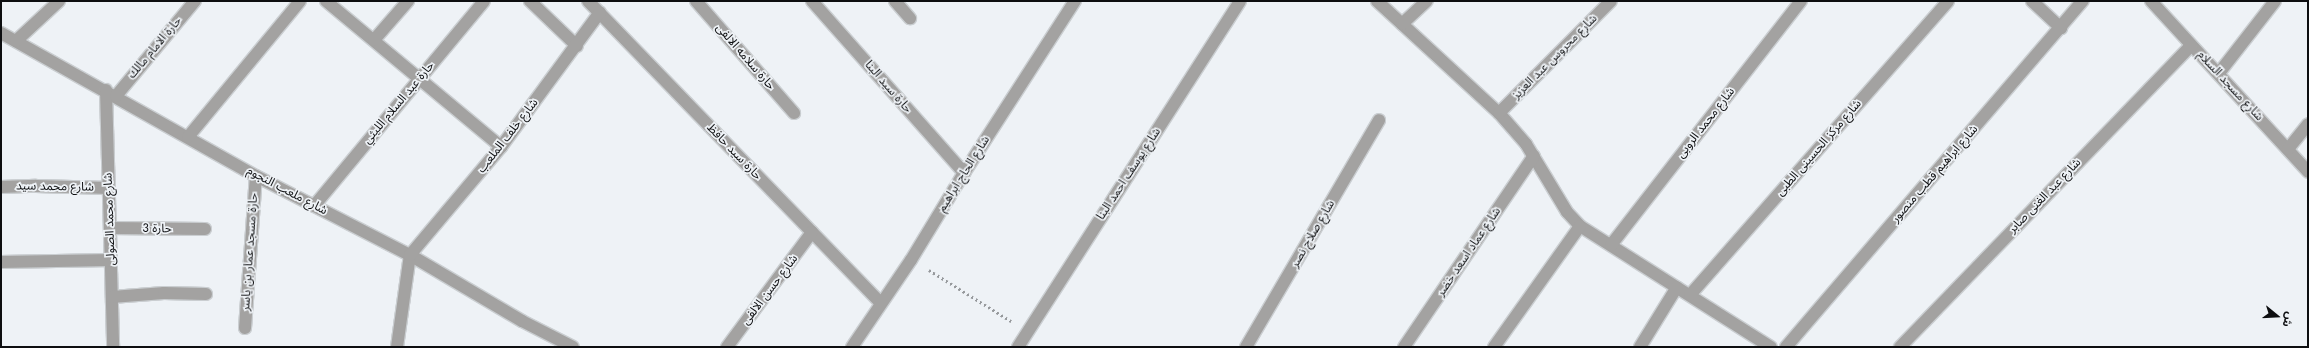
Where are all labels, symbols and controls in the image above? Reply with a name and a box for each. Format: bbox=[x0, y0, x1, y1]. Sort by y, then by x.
street label: شارع محروس عبد العزيز bbox=[1510, 12, 1600, 102]
street label: حارة الامام مالك bbox=[125, 14, 185, 82]
street label: حارة سلامه الالفى bbox=[712, 21, 778, 93]
street label: شارع مسجد السلام bbox=[2194, 48, 2266, 124]
street label: حارة سيد البنا bbox=[861, 58, 915, 116]
street label: حارة عبد السلام الليثي bbox=[360, 59, 438, 147]
street label: شارع محمد الروبى bbox=[1674, 85, 1738, 161]
street label: شارع خلف الملعب bbox=[475, 96, 541, 176]
street label: شارع مركز الحسينى الطبى bbox=[1773, 97, 1865, 199]
street label: حارة سيد حافظ bbox=[704, 121, 764, 183]
street label: شارع ابراهيم قطب منصور bbox=[1889, 122, 1981, 226]
street label: شارع يوسف احمد البنا bbox=[1094, 125, 1164, 223]
street label: شارع الحاج ابراهيم bbox=[935, 133, 993, 215]
street label: شارع عبد الغنى صابر bbox=[2006, 156, 2084, 236]
street label: شارع ملعب النجوم bbox=[244, 164, 330, 218]
street label: شارع محمد الصولى bbox=[101, 172, 119, 266]
street label: شارع محمد سيد bbox=[16, 179, 94, 195]
street label: حارة مسجد عمار بن ياسر bbox=[239, 192, 261, 312]
street label: شارع صلاح نصر bbox=[1288, 198, 1338, 270]
street label: شارع عماد اسعد خضر bbox=[1434, 205, 1504, 299]
street label: حارة 3 bbox=[142, 222, 172, 236]
street label: شارع حسن الالفى bbox=[739, 252, 801, 328]
north arrow bbox=[2257, 296, 2297, 336]
text: ش bbox=[2278, 310, 2298, 329]

